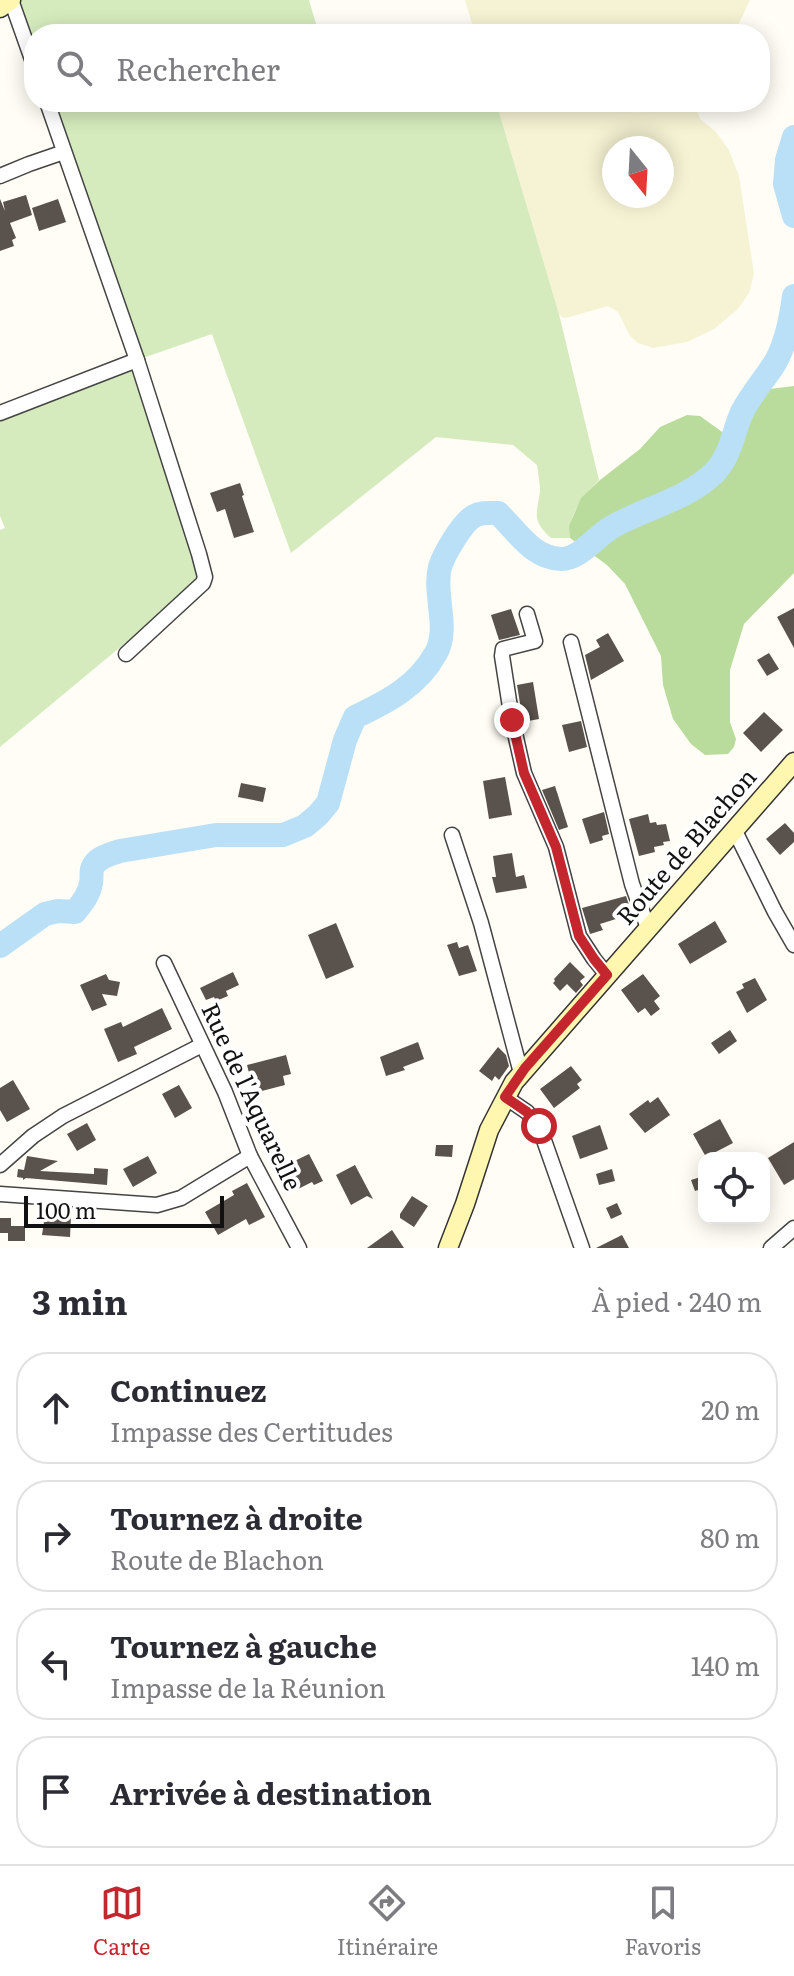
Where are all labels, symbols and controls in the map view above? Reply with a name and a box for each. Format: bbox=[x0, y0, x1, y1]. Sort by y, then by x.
search box bbox=[24, 24, 770, 112]
icon: search bbox=[52, 46, 96, 90]
text: Rechercher bbox=[116, 46, 280, 90]
north arrow bbox=[602, 136, 674, 208]
route end bbox=[494, 702, 530, 738]
street label: Route de Blachon bbox=[607, 759, 763, 931]
street label: Rue de l'Aquarelle bbox=[194, 997, 312, 1195]
route start bbox=[521, 1108, 557, 1144]
map controls bbox=[698, 1152, 770, 1224]
button: locate bbox=[698, 1152, 770, 1224]
scale bar bbox=[24, 1192, 224, 1228]
text: 100 m bbox=[36, 1193, 96, 1226]
text: 3 min bbox=[32, 1275, 128, 1325]
text: À pied · 240 m bbox=[592, 1281, 762, 1320]
text: Continuez bbox=[110, 1367, 267, 1411]
icon: ahead bbox=[34, 1386, 78, 1430]
text: 20 m bbox=[701, 1389, 760, 1428]
text: Impasse des Certitudes bbox=[110, 1411, 393, 1450]
text: Tournez à droite bbox=[110, 1495, 363, 1539]
icon: right bbox=[34, 1514, 78, 1558]
text: 80 m bbox=[700, 1517, 760, 1556]
text: Route de Blachon bbox=[110, 1539, 324, 1578]
text: Tournez à gauche bbox=[110, 1623, 377, 1667]
icon: left bbox=[34, 1642, 78, 1686]
text: 140 m bbox=[691, 1645, 760, 1684]
text: Impasse de la Réunion bbox=[110, 1667, 386, 1706]
icon: arrive bbox=[34, 1770, 78, 1814]
text: Arrivée à destination bbox=[110, 1770, 432, 1814]
tab: Carte bbox=[93, 1881, 150, 1962]
tab: Itinéraire bbox=[337, 1881, 438, 1962]
tab: Favoris bbox=[624, 1881, 701, 1962]

